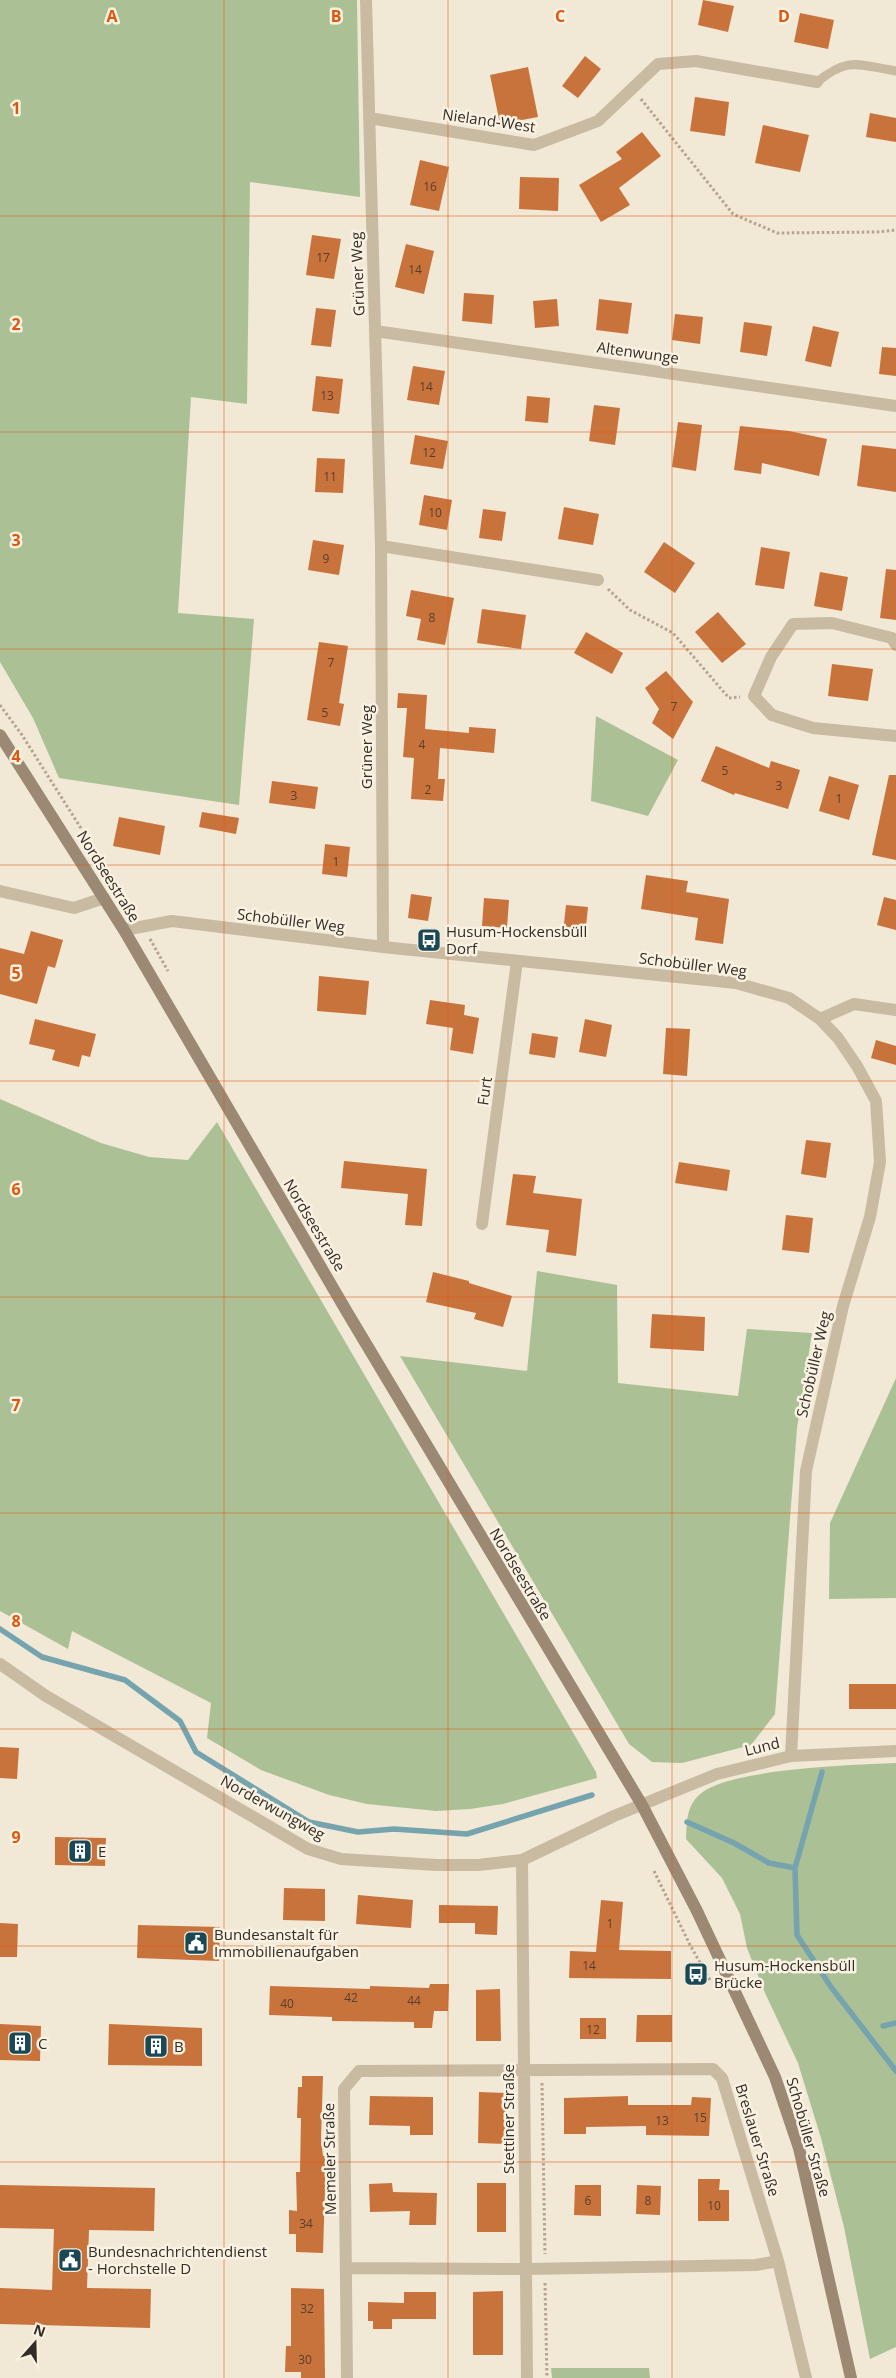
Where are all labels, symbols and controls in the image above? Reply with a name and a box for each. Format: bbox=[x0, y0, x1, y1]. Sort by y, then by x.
text: A bbox=[106, 5, 118, 27]
text: B bbox=[331, 5, 341, 27]
text: C bbox=[555, 5, 565, 27]
text: D bbox=[778, 5, 790, 27]
text: 1 bbox=[11, 97, 21, 119]
street label: Nieland-West bbox=[441, 104, 537, 136]
house number: 16 bbox=[423, 178, 437, 195]
street label: Grüner Weg bbox=[346, 232, 368, 316]
house number: 17 bbox=[316, 249, 330, 266]
house number: 14 bbox=[408, 261, 422, 278]
text: 2 bbox=[11, 313, 21, 335]
street label: Altenwunge bbox=[596, 336, 680, 368]
house number: 14 bbox=[419, 378, 433, 395]
house number: 13 bbox=[320, 387, 334, 404]
house number: 12 bbox=[422, 444, 436, 461]
house number: 11 bbox=[323, 468, 337, 485]
house number: 10 bbox=[428, 504, 442, 521]
text: 3 bbox=[11, 529, 21, 551]
house number: 9 bbox=[323, 550, 330, 567]
house number: 8 bbox=[429, 609, 436, 626]
house number: 7 bbox=[328, 654, 335, 671]
house number: 7 bbox=[671, 698, 678, 715]
house number: 5 bbox=[322, 704, 329, 721]
street label: Grüner Weg bbox=[356, 705, 376, 789]
house number: 4 bbox=[419, 736, 426, 753]
text: 4 bbox=[11, 745, 21, 767]
house number: 5 bbox=[722, 762, 729, 779]
house number: 3 bbox=[776, 777, 783, 794]
house number: 2 bbox=[425, 781, 432, 798]
house number: 3 bbox=[291, 787, 298, 804]
house number: 1 bbox=[836, 790, 842, 807]
street label: Nordseestraße bbox=[73, 826, 145, 926]
house number: 1 bbox=[333, 853, 339, 870]
street label: Schobüller Weg bbox=[236, 903, 346, 937]
place label: Husum-Hockensbüll Dorf bbox=[446, 921, 587, 958]
bus stop icon: Husum-Hockensbüll Dorf bbox=[416, 927, 442, 953]
street label: Schobüller Weg bbox=[638, 947, 748, 981]
text: 5 bbox=[11, 962, 21, 984]
street label: Furt bbox=[472, 1076, 496, 1106]
street label: Nordseestraße bbox=[280, 1175, 350, 1275]
text: 6 bbox=[11, 1178, 21, 1200]
street label: Schobüller Weg bbox=[791, 1309, 835, 1419]
text: 7 bbox=[11, 1394, 21, 1416]
street label: Nordseestraße bbox=[486, 1524, 556, 1624]
text: 8 bbox=[11, 1610, 21, 1632]
street label: Lund bbox=[742, 1732, 782, 1760]
street label: Norderwungweg bbox=[217, 1770, 329, 1844]
text: 9 bbox=[11, 1826, 21, 1848]
building icon: E bbox=[67, 1838, 93, 1864]
place label: E bbox=[98, 1841, 106, 1861]
house number: 1 bbox=[607, 1915, 613, 1932]
place label: Bundesanstalt für Immobilienaufgaben bbox=[214, 1924, 359, 1961]
public building icon: Bundesanstalt für Immobilienaufgaben bbox=[183, 1930, 209, 1956]
place label: Husum-Hockensbüll Brücke bbox=[714, 1955, 855, 1992]
house number: 14 bbox=[582, 1957, 596, 1974]
bus stop icon: Husum-Hockensbüll Brücke bbox=[683, 1961, 709, 1987]
house number: 42 bbox=[344, 1989, 358, 2006]
house number: 44 bbox=[407, 1992, 421, 2009]
house number: 40 bbox=[280, 1995, 294, 2012]
house number: 12 bbox=[586, 2021, 600, 2038]
building icon: C bbox=[7, 2030, 33, 2056]
place label: C bbox=[38, 2033, 47, 2053]
building icon: B bbox=[143, 2033, 169, 2059]
place label: B bbox=[174, 2036, 184, 2056]
street label: Stettiner Straße bbox=[498, 2064, 518, 2174]
street label: Schobüller Straße bbox=[782, 2075, 836, 2199]
street label: Breslauer Straße bbox=[731, 2081, 785, 2199]
street label: Memeler Straße bbox=[318, 2103, 340, 2215]
house number: 15 bbox=[693, 2109, 707, 2126]
house number: 13 bbox=[655, 2112, 669, 2129]
house number: 6 bbox=[585, 2192, 592, 2209]
house number: 8 bbox=[645, 2192, 652, 2209]
house number: 10 bbox=[707, 2197, 721, 2214]
house number: 34 bbox=[299, 2215, 313, 2232]
place label: Bundesnachrichtendienst - Horchstelle D bbox=[88, 2241, 267, 2278]
public building icon: Bundesnachrichtendienst - Horchstelle D bbox=[57, 2247, 83, 2273]
house number: 32 bbox=[300, 2300, 314, 2317]
north arrow bbox=[10, 2318, 60, 2368]
text: N bbox=[31, 2319, 48, 2341]
house number: 30 bbox=[298, 2351, 312, 2368]

